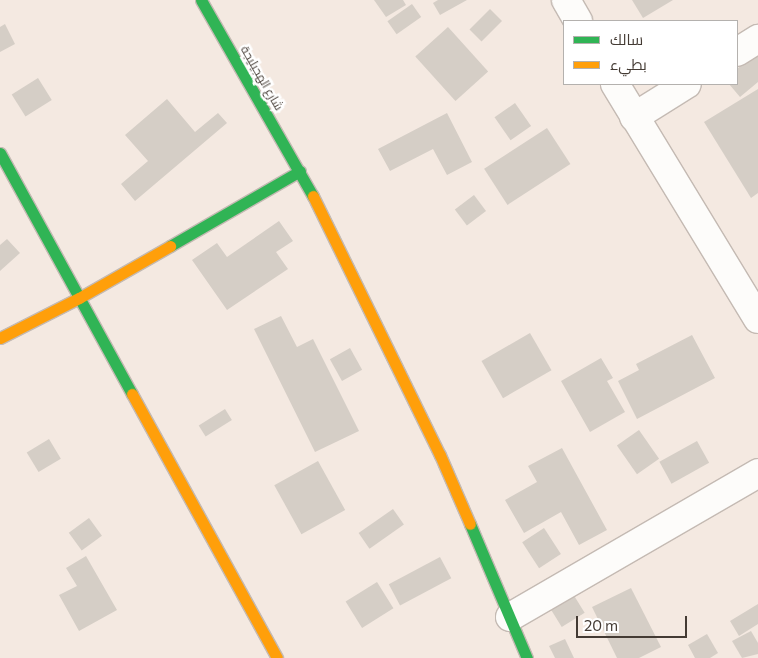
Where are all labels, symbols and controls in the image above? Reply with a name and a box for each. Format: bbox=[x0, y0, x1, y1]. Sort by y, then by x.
legend bbox=[563, 20, 738, 85]
text: سالك bbox=[610, 30, 643, 48]
street label: شارع الهجيليجة bbox=[238, 43, 286, 113]
text: بطيء bbox=[610, 55, 647, 73]
scale bar bbox=[578, 606, 689, 638]
text: 20 m bbox=[584, 616, 618, 634]

